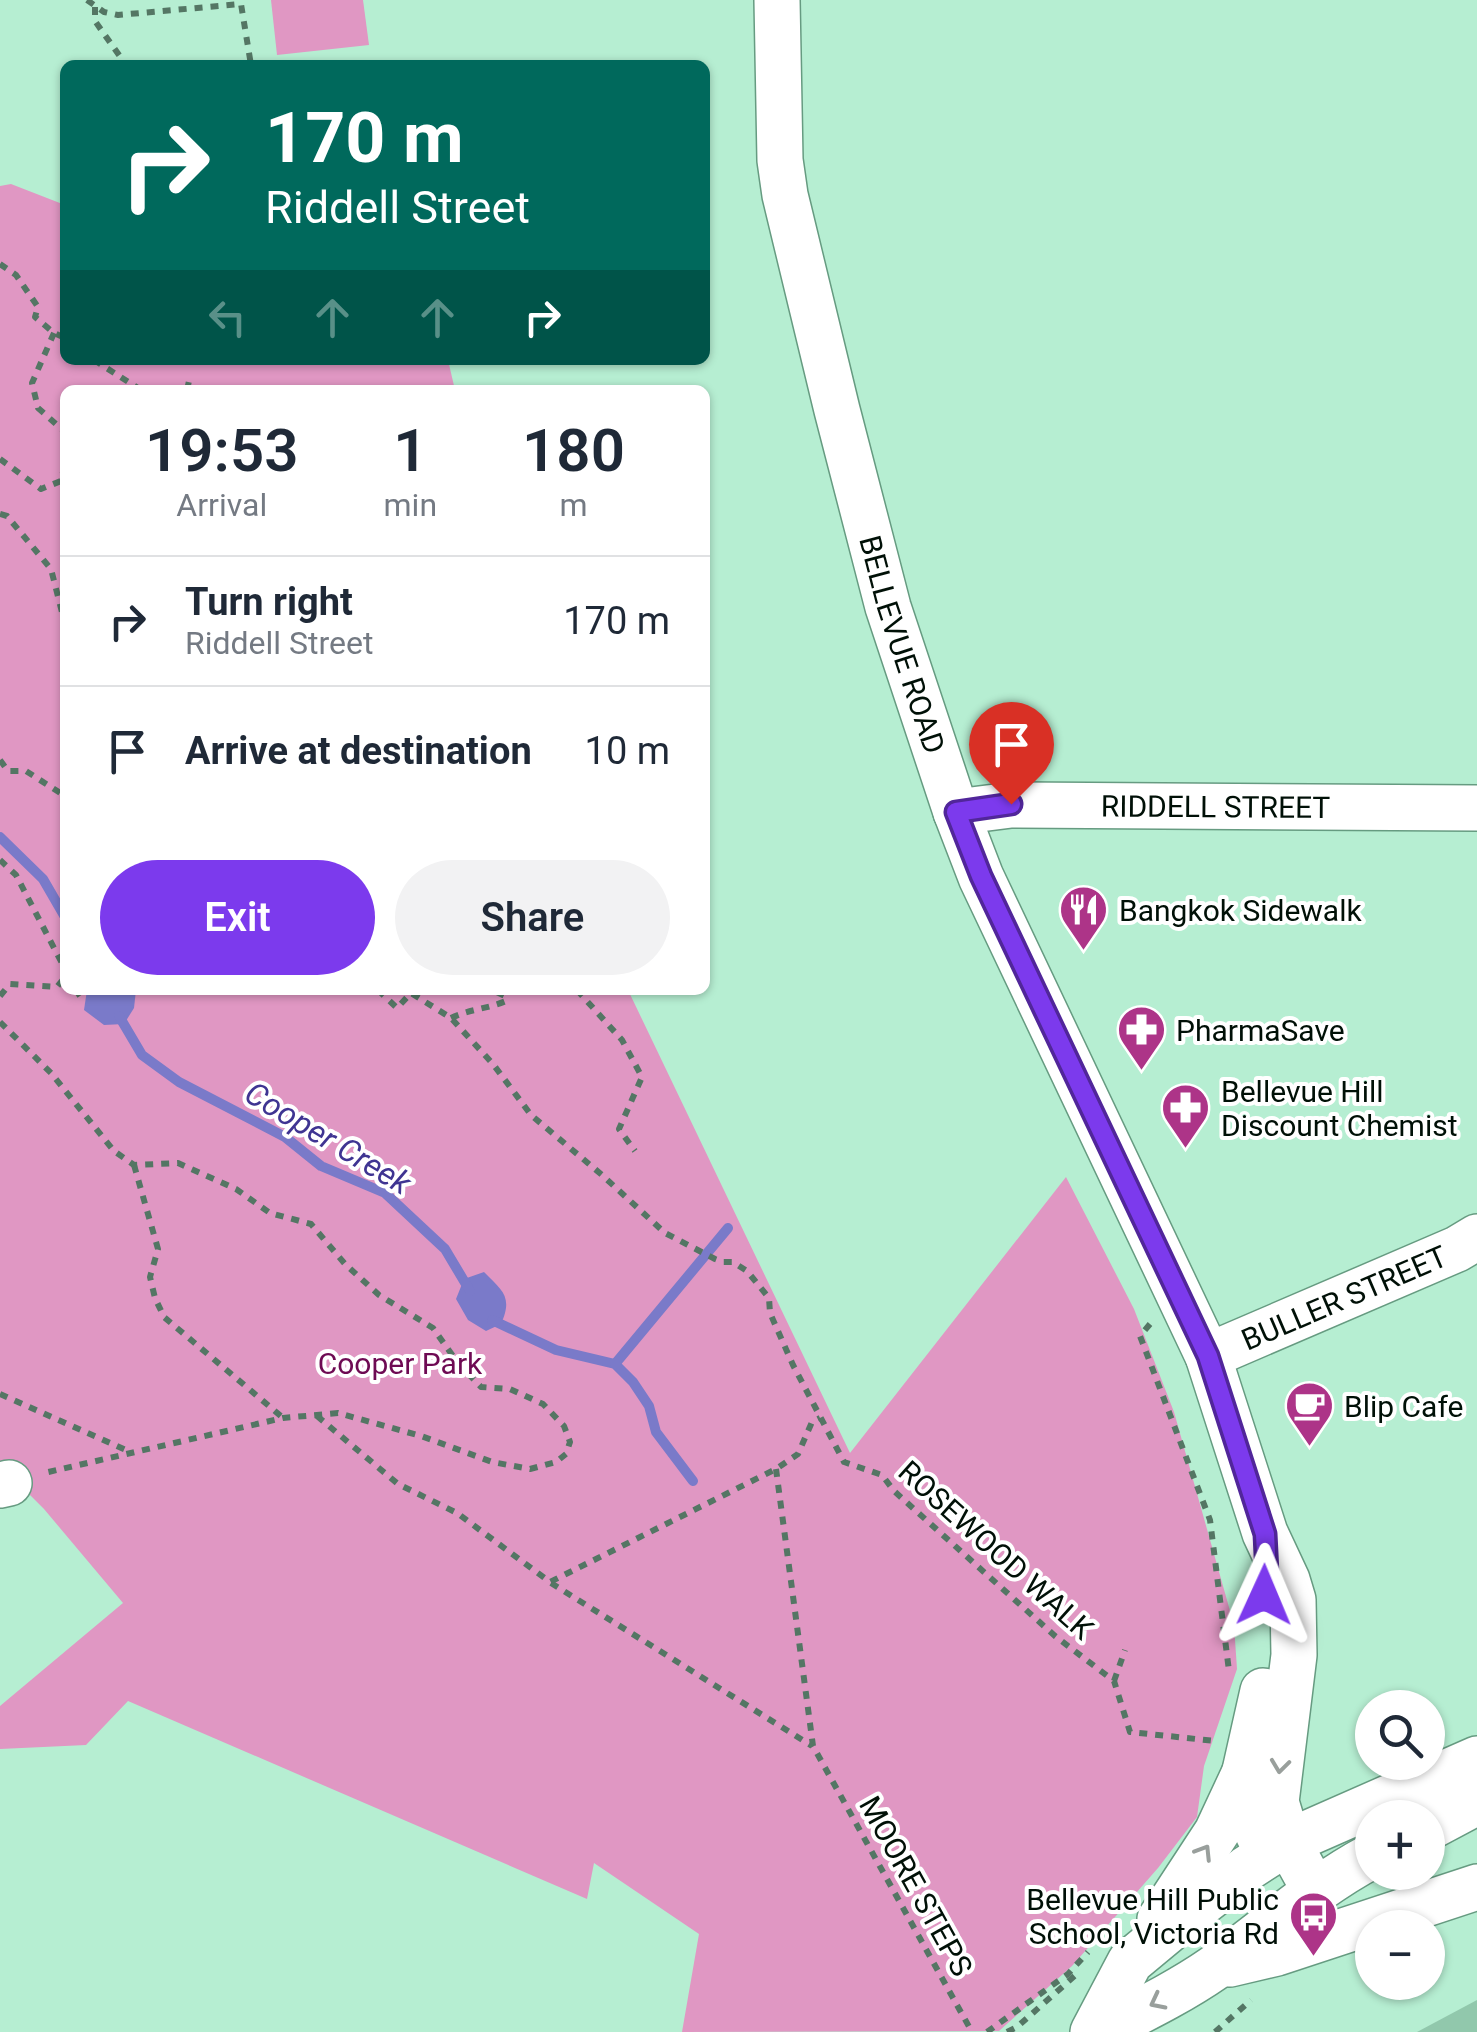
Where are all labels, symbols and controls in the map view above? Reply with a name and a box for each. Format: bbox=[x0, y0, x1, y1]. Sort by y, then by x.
text: 170 m bbox=[265, 97, 464, 179]
icon: right bbox=[100, 100, 230, 230]
text: Riddell Street bbox=[265, 181, 530, 234]
icon: left bbox=[200, 290, 255, 345]
icon: ahead bbox=[305, 290, 360, 345]
icon: ahead bbox=[410, 290, 465, 345]
icon: right bbox=[515, 290, 570, 345]
text: 19:53 bbox=[145, 415, 299, 486]
text: 1 bbox=[393, 415, 427, 486]
text: 180 bbox=[522, 415, 625, 486]
text: Arrival bbox=[176, 486, 267, 524]
text: min bbox=[384, 486, 437, 524]
text: m bbox=[559, 486, 588, 524]
street label: BELLEVUE ROAD bbox=[853, 532, 953, 758]
text: Turn right bbox=[185, 580, 353, 624]
icon: right bbox=[100, 594, 155, 649]
text: 170 m bbox=[563, 599, 670, 643]
text: Riddell Street bbox=[185, 624, 373, 662]
pin bbox=[969, 702, 1054, 805]
icon: arrive bbox=[984, 717, 1039, 772]
icon: arrive bbox=[100, 724, 155, 779]
text: Arrive at destination bbox=[185, 729, 532, 773]
text: 10 m bbox=[585, 729, 670, 773]
street label: RIDDELL STREET bbox=[1101, 788, 1330, 825]
button: Exit bbox=[100, 860, 375, 975]
button: Share bbox=[395, 860, 670, 975]
restaurant icon: Bangkok Sidewalk bbox=[1058, 884, 1110, 952]
place label: Bangkok Sidewalk bbox=[1119, 893, 1362, 928]
pharmacy icon: PharmaSave bbox=[1115, 1004, 1167, 1072]
place label: PharmaSave bbox=[1176, 1013, 1345, 1048]
water label: Cooper Creek bbox=[238, 1074, 419, 1203]
place label: Bellevue Hill Discount Chemist bbox=[1221, 1074, 1458, 1143]
pharmacy icon: Bellevue Hill Discount Chemist bbox=[1160, 1082, 1212, 1150]
street label: BULLER STREET bbox=[1236, 1238, 1452, 1357]
park label: Cooper Park bbox=[318, 1346, 483, 1381]
cafe icon: Blip Cafe bbox=[1283, 1380, 1335, 1448]
place label: Blip Cafe bbox=[1344, 1389, 1463, 1424]
street label: ROSEWOOD WALK bbox=[892, 1454, 1101, 1647]
position arrow bbox=[1212, 1543, 1316, 1647]
map controls bbox=[1355, 1690, 1445, 2000]
button: search bbox=[1355, 1690, 1445, 1780]
one-way arrow bbox=[1270, 1759, 1291, 1775]
street label: MOORE STEPS bbox=[852, 1790, 980, 1982]
button: + bbox=[1355, 1800, 1445, 1890]
one-way arrow bbox=[1192, 1845, 1211, 1863]
place label: Bellevue Hill Public School, Victoria Rd bbox=[1026, 1882, 1279, 1951]
bus stop icon: Bellevue Hill Public School, Victoria Rd bbox=[1288, 1890, 1340, 1958]
button: − bbox=[1355, 1910, 1445, 2000]
one-way arrow bbox=[1150, 1990, 1168, 2009]

